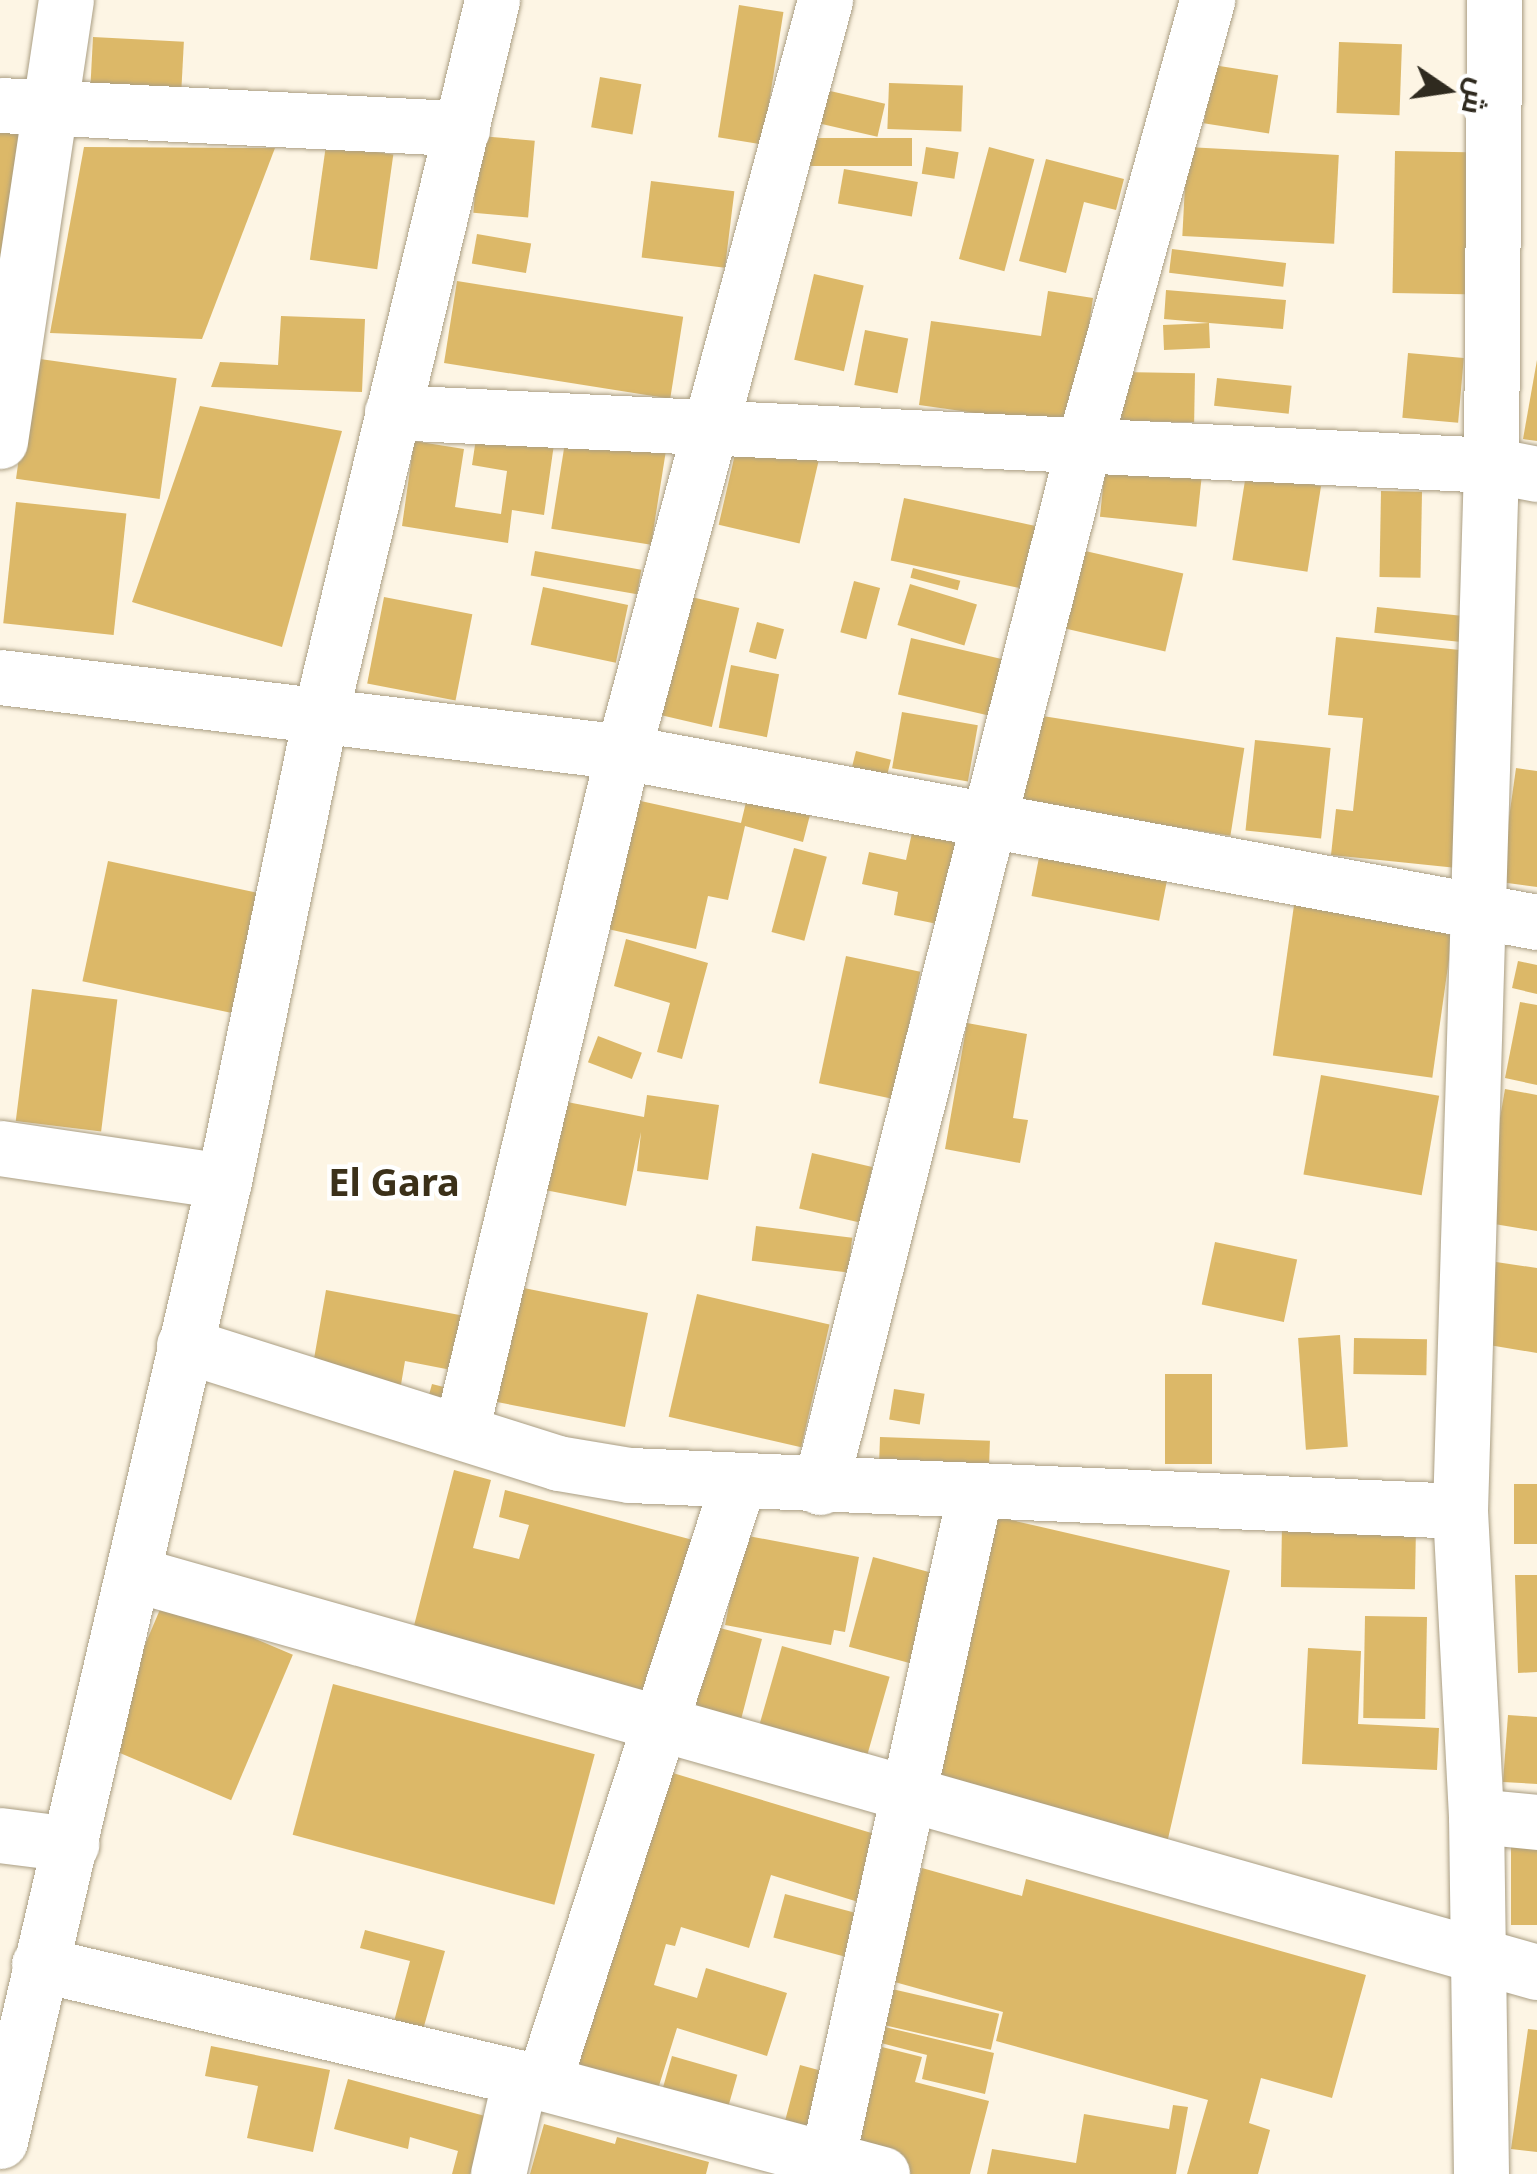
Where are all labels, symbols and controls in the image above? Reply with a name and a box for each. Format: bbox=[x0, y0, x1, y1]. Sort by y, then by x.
north arrow bbox=[1397, 40, 1497, 140]
text: ش bbox=[1454, 75, 1499, 119]
district label: El Gara bbox=[328, 1159, 460, 1205]

